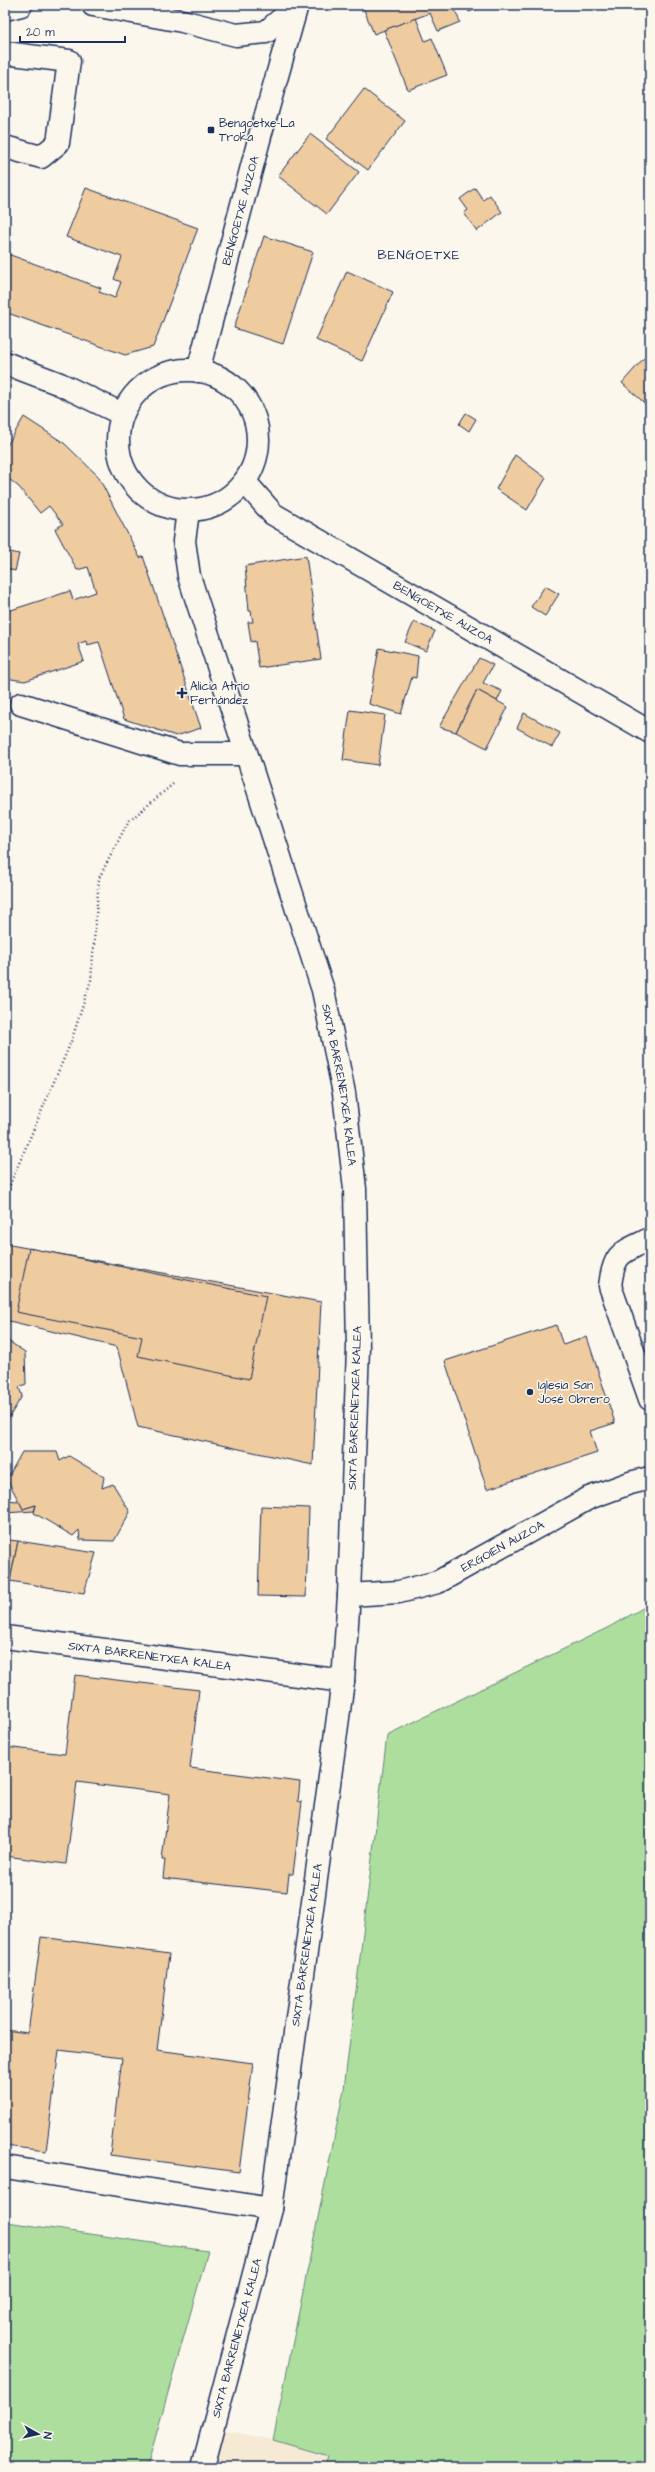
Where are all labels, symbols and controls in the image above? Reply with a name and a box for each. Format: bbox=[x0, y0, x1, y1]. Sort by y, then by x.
scale bar bbox=[20, 18, 125, 44]
text: 20 m bbox=[26, 24, 55, 41]
place label: Bengoetxe-La Troka bbox=[219, 115, 295, 146]
marker: Bengoetxe-La Troka bbox=[206, 125, 216, 135]
street label: BENGOETXE AUZOA bbox=[218, 153, 263, 267]
district label: BENGOETXE bbox=[377, 246, 461, 264]
street label: BENGOETXE AUZOA bbox=[390, 577, 496, 648]
place label: Alicia Atrio Fernández bbox=[190, 678, 250, 709]
marker: Alicia Atrio Fernández bbox=[177, 688, 187, 698]
street label: SIXTA BARRENETXEA KALEA bbox=[317, 1002, 361, 1167]
street label: SIXTA BARRENETXEA KALEA bbox=[344, 1325, 366, 1490]
place label: Iglesia San José Obrero bbox=[538, 1377, 610, 1408]
marker: Iglesia San José Obrero bbox=[525, 1387, 535, 1397]
street label: ERGOIEN AUZOA bbox=[458, 1516, 547, 1576]
street label: SIXTA BARRENETXEA KALEA bbox=[67, 1637, 233, 1675]
street label: SIXTA BARRENETXEA KALEA bbox=[287, 1862, 327, 2027]
street label: SIXTA BARRENETXEA KALEA bbox=[208, 2256, 267, 2419]
north arrow bbox=[18, 2414, 58, 2454]
text: N bbox=[39, 2431, 55, 2440]

